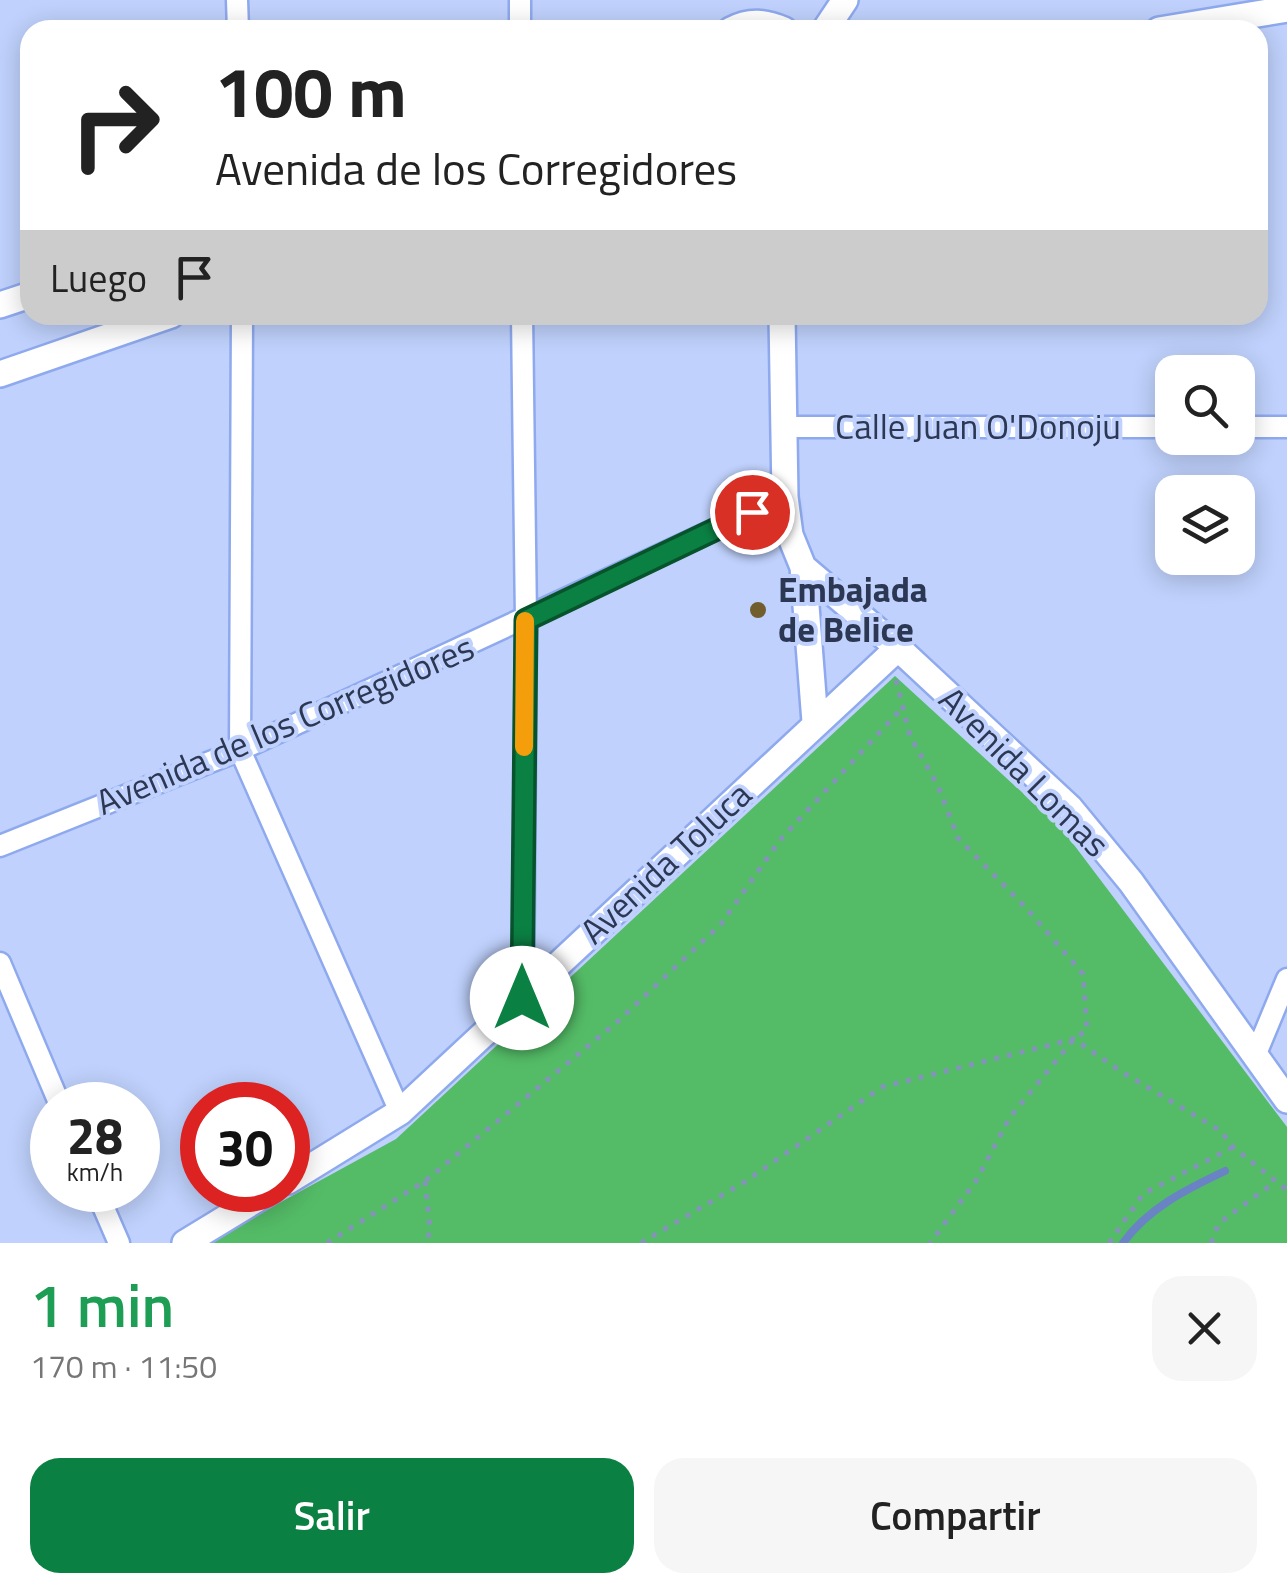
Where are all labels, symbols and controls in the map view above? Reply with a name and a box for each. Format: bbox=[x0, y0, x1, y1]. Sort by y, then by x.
text: 100 m bbox=[215, 38, 407, 144]
icon: right bbox=[50, 60, 180, 190]
text: Avenida de los Corregidores bbox=[215, 134, 737, 202]
text: Luego bbox=[50, 249, 147, 307]
icon: arrive bbox=[167, 250, 222, 305]
map controls bbox=[1155, 355, 1255, 575]
button: search bbox=[1155, 355, 1255, 455]
street label: Calle Juan O'Donoju bbox=[835, 399, 1121, 453]
pin bbox=[710, 470, 795, 555]
button: layers bbox=[1155, 475, 1255, 575]
icon: arrive bbox=[725, 485, 780, 540]
place label: Embajada de Belice bbox=[778, 562, 928, 656]
marker: Embajada de Belice bbox=[747, 599, 769, 621]
street label: Avenida de los Corregidores bbox=[87, 620, 482, 828]
street label: Avenida Lomas bbox=[927, 673, 1123, 869]
street label: Avenida Toluca bbox=[567, 768, 763, 956]
position arrow bbox=[470, 946, 574, 1050]
speed limit sign: 30 bbox=[180, 1082, 310, 1212]
text: 28 bbox=[67, 1097, 123, 1173]
text: km/h bbox=[67, 1153, 123, 1191]
text: 1 min bbox=[30, 1259, 174, 1350]
button: close bbox=[1152, 1276, 1257, 1381]
text: 170 m · 11:50 bbox=[30, 1342, 217, 1390]
button: Salir bbox=[30, 1458, 634, 1573]
button: Compartir bbox=[654, 1458, 1257, 1573]

